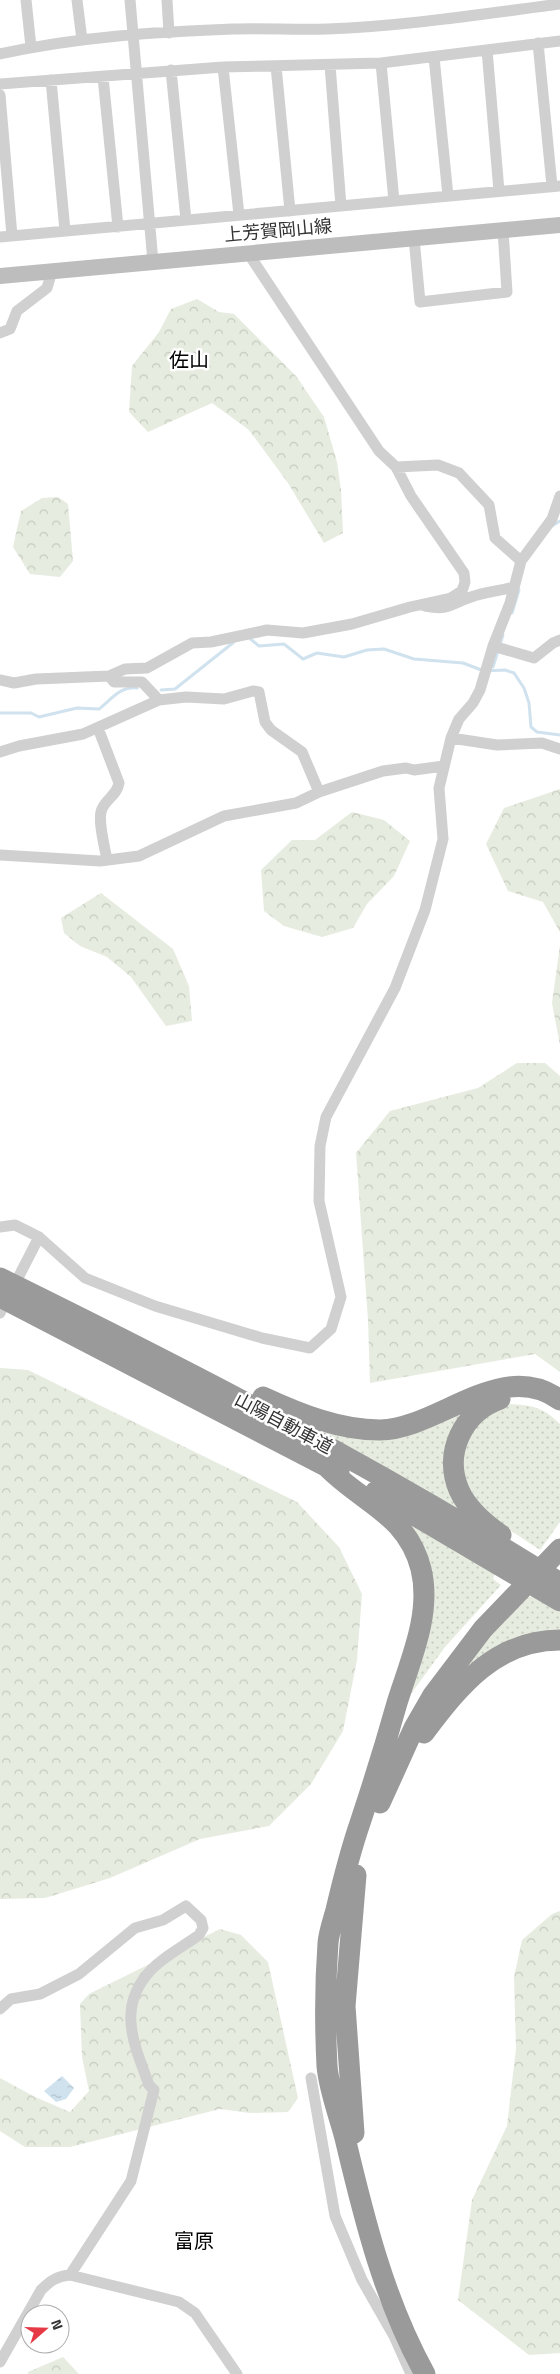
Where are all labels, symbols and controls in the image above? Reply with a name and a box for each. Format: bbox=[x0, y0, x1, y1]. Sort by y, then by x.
street label: 上芳賀岡山線 bbox=[223, 212, 333, 248]
district label: 佐山 bbox=[169, 344, 209, 375]
street label: 山陽自動車道 bbox=[230, 1386, 338, 1460]
district label: 富原 bbox=[174, 2225, 214, 2256]
north arrow bbox=[20, 2304, 70, 2354]
text: N bbox=[46, 2316, 69, 2333]

